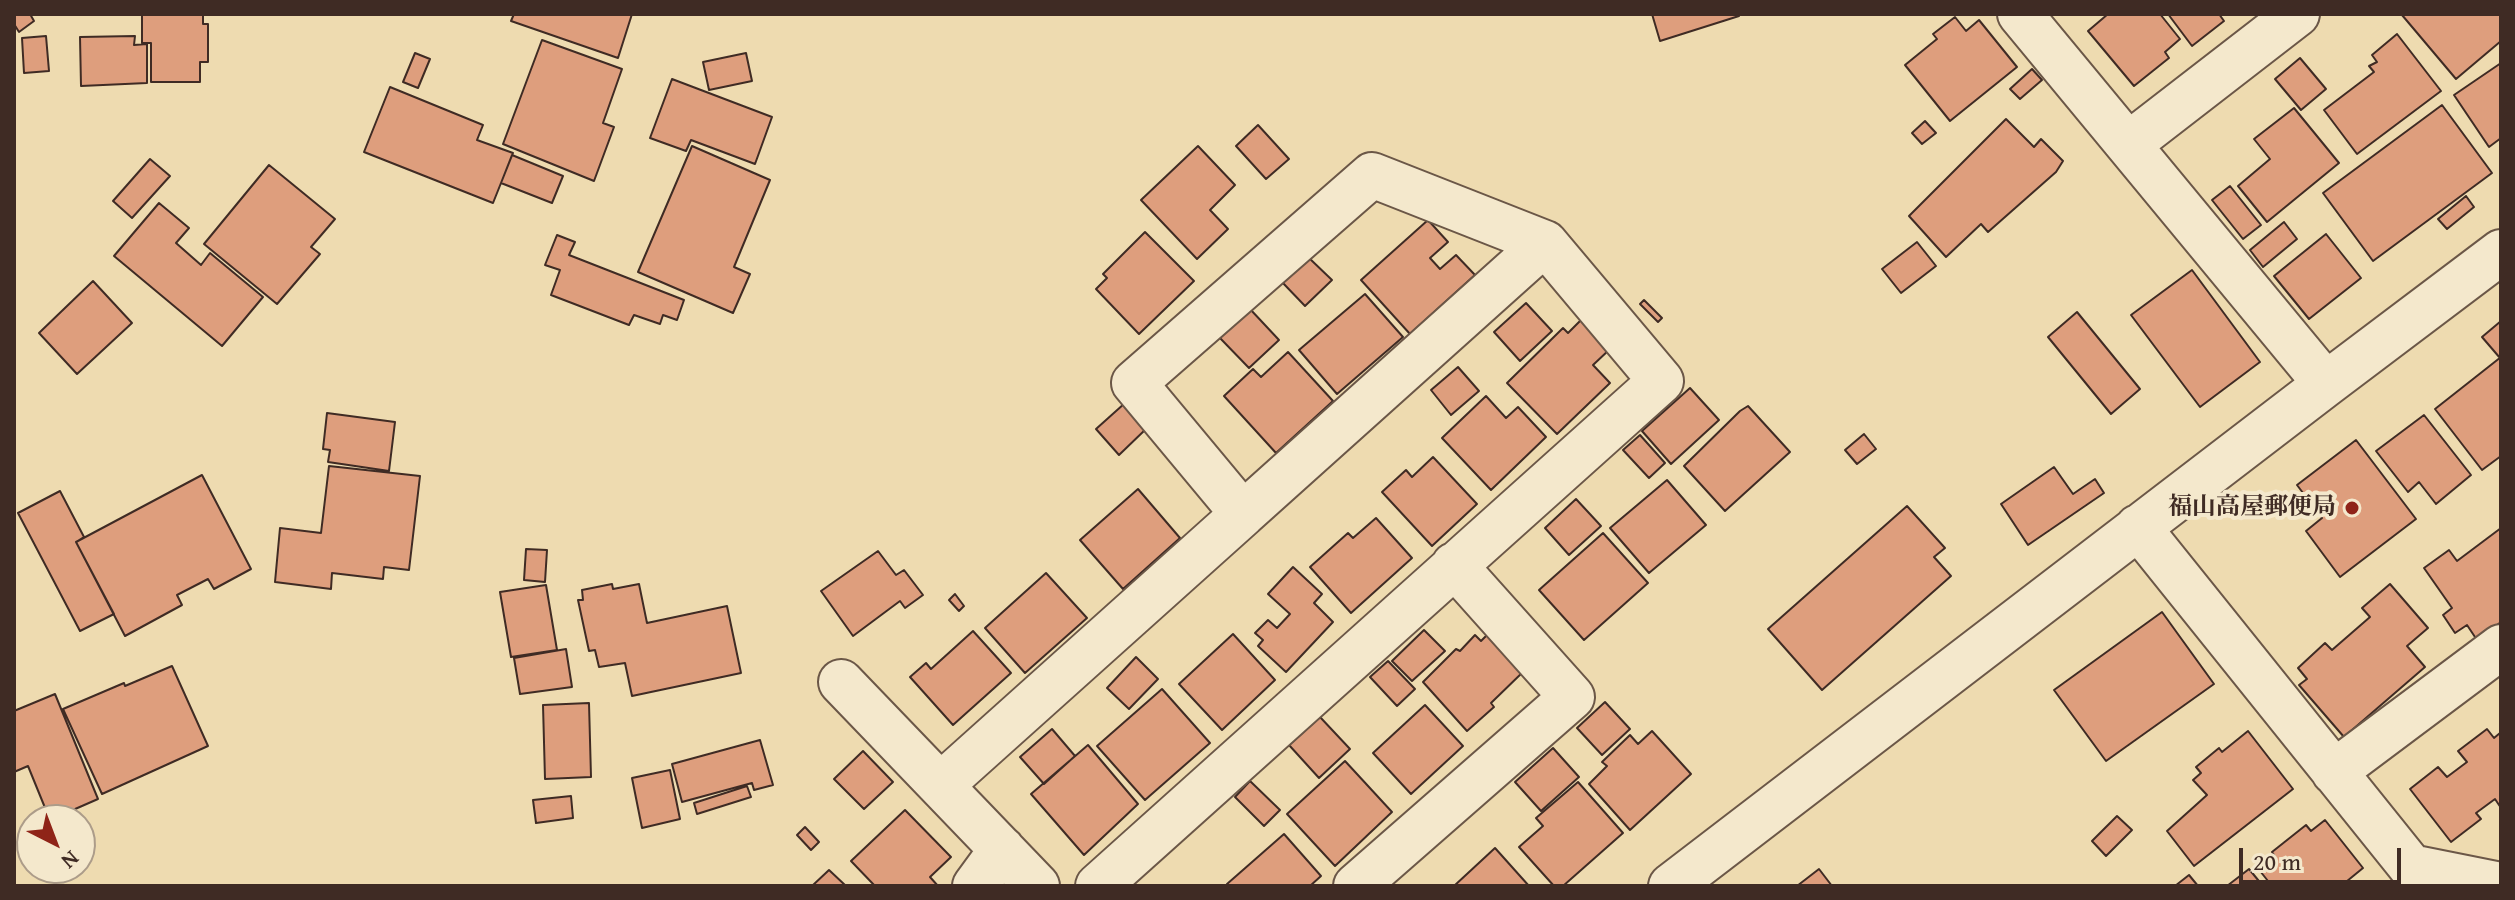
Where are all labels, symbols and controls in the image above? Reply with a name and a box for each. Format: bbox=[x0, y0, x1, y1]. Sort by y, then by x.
place label: 福山高屋郵便局 bbox=[2168, 494, 2336, 522]
marker: 福山高屋郵便局 bbox=[2343, 499, 2361, 517]
north arrow bbox=[16, 804, 96, 884]
scale bar bbox=[2243, 832, 2405, 882]
text: N bbox=[55, 844, 87, 877]
text: 20 m bbox=[2253, 844, 2301, 879]

